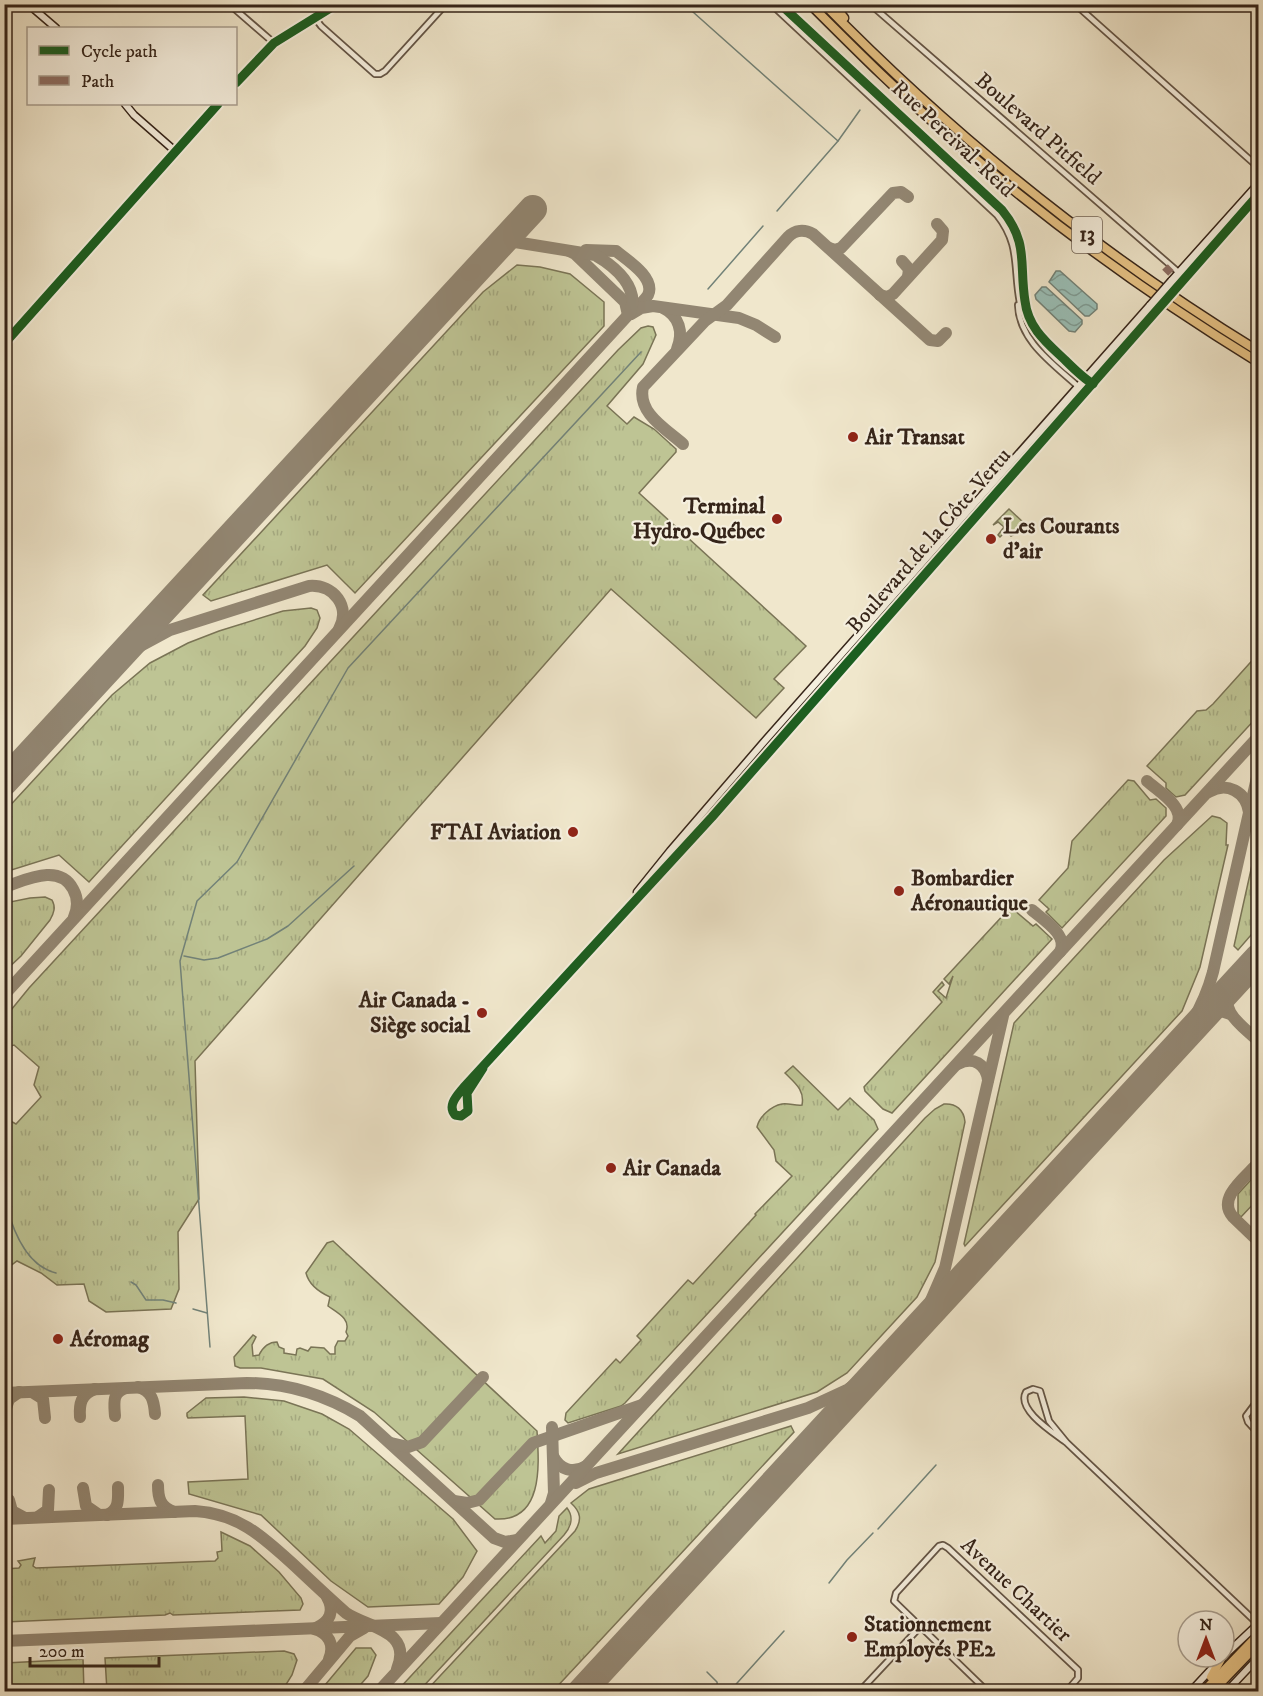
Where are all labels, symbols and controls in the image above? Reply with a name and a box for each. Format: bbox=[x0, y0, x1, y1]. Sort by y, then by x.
legend bbox=[27, 27, 237, 105]
text: Cycle path bbox=[81, 41, 158, 63]
street label: Boulevard Pitfield bbox=[969, 67, 1107, 191]
text: Path bbox=[81, 71, 115, 93]
street label: Rue Percival-Reid bbox=[886, 75, 1020, 203]
road number: 13 bbox=[1072, 217, 1102, 253]
place label: Air Transat bbox=[864, 424, 965, 451]
marker: Air Transat bbox=[846, 430, 860, 444]
street label: Boulevard de la Côte-Vertu bbox=[841, 443, 1017, 639]
place label: Terminal Hydro-Québec bbox=[633, 493, 766, 545]
marker: Terminal Hydro-Québec bbox=[770, 512, 784, 526]
place label: Les Courants d'air bbox=[1003, 513, 1120, 565]
marker: Les Courants d'air bbox=[984, 532, 998, 546]
place label: FTAI Aviation bbox=[430, 819, 561, 846]
marker: FTAI Aviation bbox=[566, 825, 580, 839]
place label: Bombardier Aéronautique bbox=[910, 865, 1028, 917]
marker: Bombardier Aéronautique bbox=[892, 884, 906, 898]
place label: Air Canada - Siège social bbox=[358, 987, 470, 1039]
marker: Air Canada - Siège social bbox=[475, 1006, 489, 1020]
place label: Air Canada bbox=[622, 1155, 721, 1182]
marker: Air Canada bbox=[604, 1161, 618, 1175]
place label: Aéromag bbox=[69, 1326, 150, 1353]
marker: Aéromag bbox=[51, 1332, 65, 1346]
street label: Avenue Chartier bbox=[955, 1532, 1078, 1649]
north arrow bbox=[1176, 1609, 1236, 1669]
place label: Stationnement Employés PE2 bbox=[864, 1611, 996, 1663]
text: N bbox=[1199, 1615, 1213, 1635]
scale bar bbox=[30, 1630, 159, 1668]
marker: Stationnement Employés PE2 bbox=[845, 1630, 859, 1644]
text: 200 m bbox=[39, 1641, 85, 1663]

